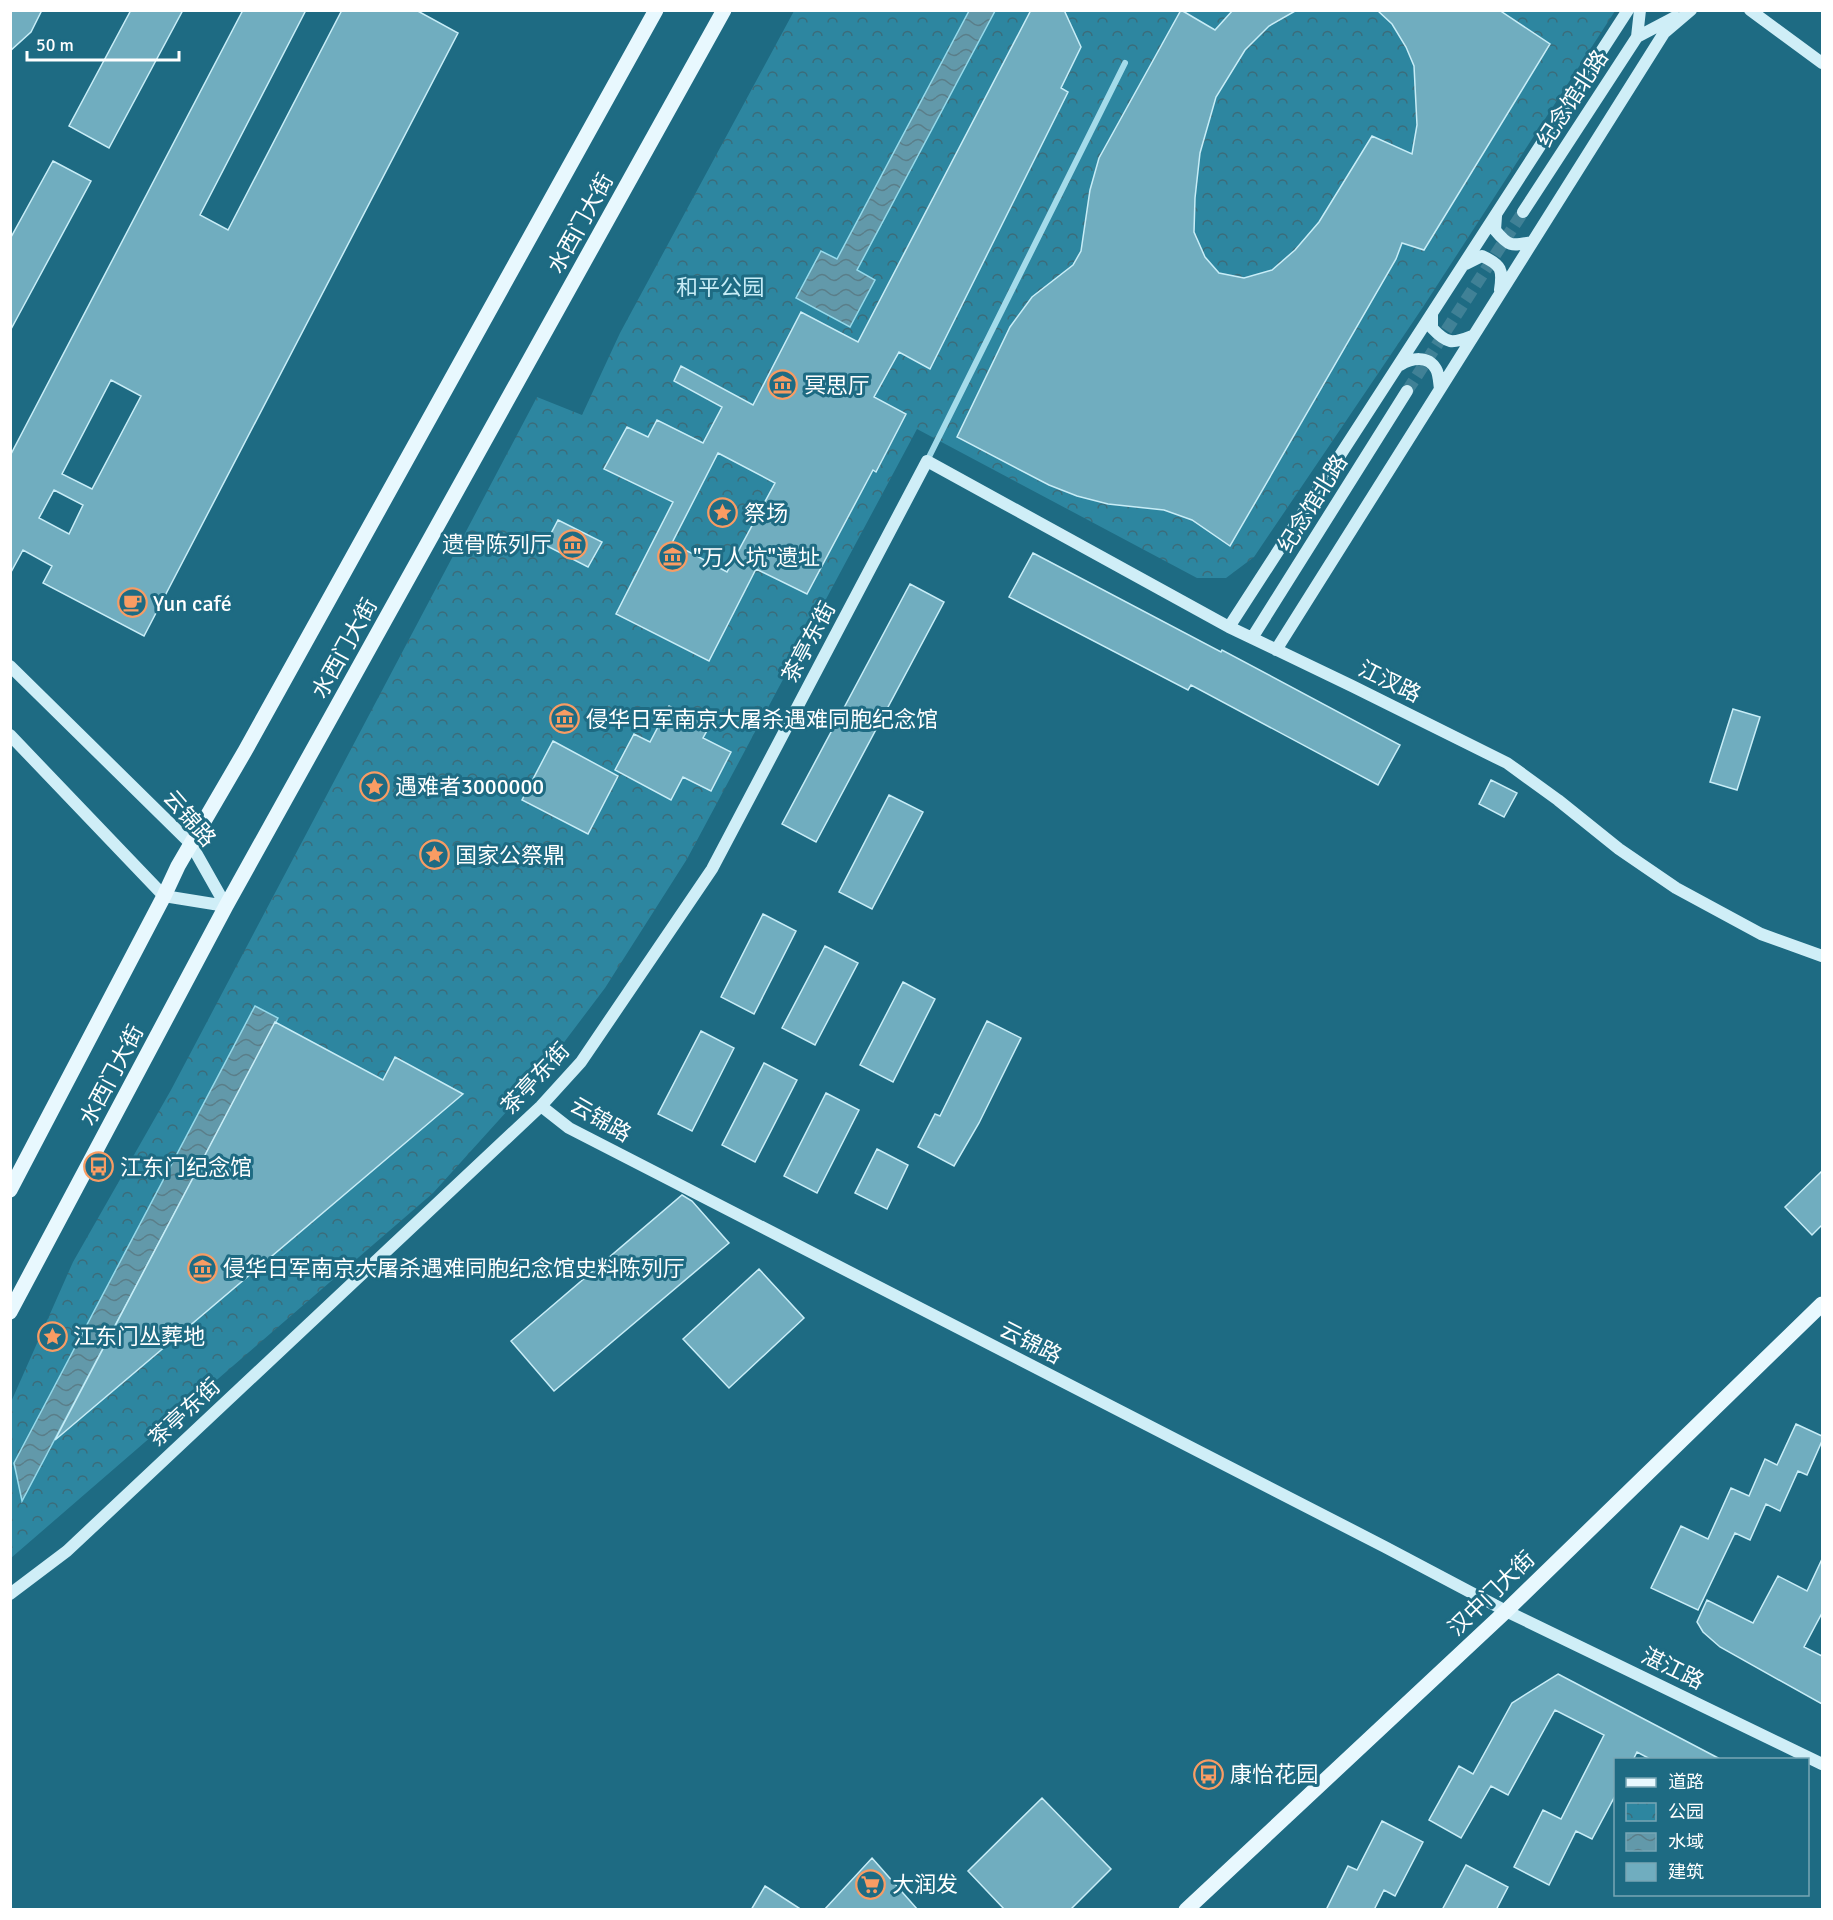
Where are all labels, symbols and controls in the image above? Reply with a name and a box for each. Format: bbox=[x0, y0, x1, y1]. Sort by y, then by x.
scale bar bbox=[27, 24, 178, 62]
text: 50 m bbox=[36, 34, 74, 56]
street label: 纪念馆北路 bbox=[1531, 45, 1614, 152]
street label: 水西门大街 bbox=[542, 169, 619, 278]
park label: 和平公园 bbox=[676, 274, 764, 301]
museum icon: 冥思厅 bbox=[767, 369, 799, 401]
place label: 冥思厅 bbox=[804, 372, 870, 399]
street label: 纪念馆北路 bbox=[1272, 449, 1353, 557]
place icon: 祭场 bbox=[707, 497, 739, 529]
place label: 祭场 bbox=[744, 500, 788, 527]
museum icon: 遗骨陈列厅 bbox=[557, 528, 589, 560]
place label: 遗骨陈列厅 bbox=[442, 531, 552, 558]
museum icon: "万人坑"遗址 bbox=[656, 541, 688, 573]
place label: "万人坑"遗址 bbox=[693, 544, 820, 571]
cafe icon: Yun café bbox=[116, 587, 148, 619]
place label: Yun café bbox=[153, 590, 232, 617]
street label: 水西门大街 bbox=[306, 594, 383, 703]
street label: 茶亭东街 bbox=[776, 597, 841, 687]
street label: 江汊路 bbox=[1354, 655, 1425, 708]
museum icon: 侵华日军南京大屠杀遇难同胞纪念馆 bbox=[549, 703, 581, 735]
place label: 侵华日军南京大屠杀遇难同胞纪念馆 bbox=[586, 706, 938, 733]
place icon: 遇难者3000000 bbox=[358, 770, 390, 802]
place label: 遇难者3000000 bbox=[395, 773, 544, 800]
street label: 云锦路 bbox=[158, 785, 221, 852]
place icon: 国家公祭鼎 bbox=[418, 839, 450, 871]
place label: 国家公祭鼎 bbox=[455, 842, 565, 869]
street label: 水西门大街 bbox=[74, 1020, 149, 1130]
street label: 茶亭东街 bbox=[495, 1037, 575, 1120]
street label: 云锦路 bbox=[565, 1091, 636, 1148]
bus stop icon: 江东门纪念馆 bbox=[83, 1151, 115, 1183]
place label: 江东门纪念馆 bbox=[120, 1154, 252, 1181]
museum icon: 侵华日军南京大屠杀遇难同胞纪念馆史料陈列厅 bbox=[186, 1252, 218, 1284]
place label: 侵华日军南京大屠杀遇难同胞纪念馆史料陈列厅 bbox=[223, 1255, 685, 1282]
street label: 云锦路 bbox=[995, 1315, 1066, 1369]
place icon: 江东门丛葬地 bbox=[36, 1320, 68, 1352]
place label: 江东门丛葬地 bbox=[73, 1323, 205, 1350]
street label: 茶亭东街 bbox=[143, 1372, 226, 1452]
street label: 汉中门大街 bbox=[1442, 1545, 1540, 1641]
street label: 湛江路 bbox=[1637, 1642, 1708, 1695]
bus stop icon: 康怡花园 bbox=[1193, 1758, 1225, 1790]
legend bbox=[1614, 1758, 1809, 1896]
place label: 康怡花园 bbox=[1230, 1761, 1318, 1788]
text: 道路 bbox=[1668, 1771, 1704, 1793]
text: 公园 bbox=[1668, 1801, 1704, 1823]
text: 水域 bbox=[1668, 1831, 1704, 1853]
text: 建筑 bbox=[1668, 1861, 1704, 1883]
supermarket icon: 大润发 bbox=[855, 1868, 887, 1900]
place label: 大润发 bbox=[892, 1871, 958, 1898]

